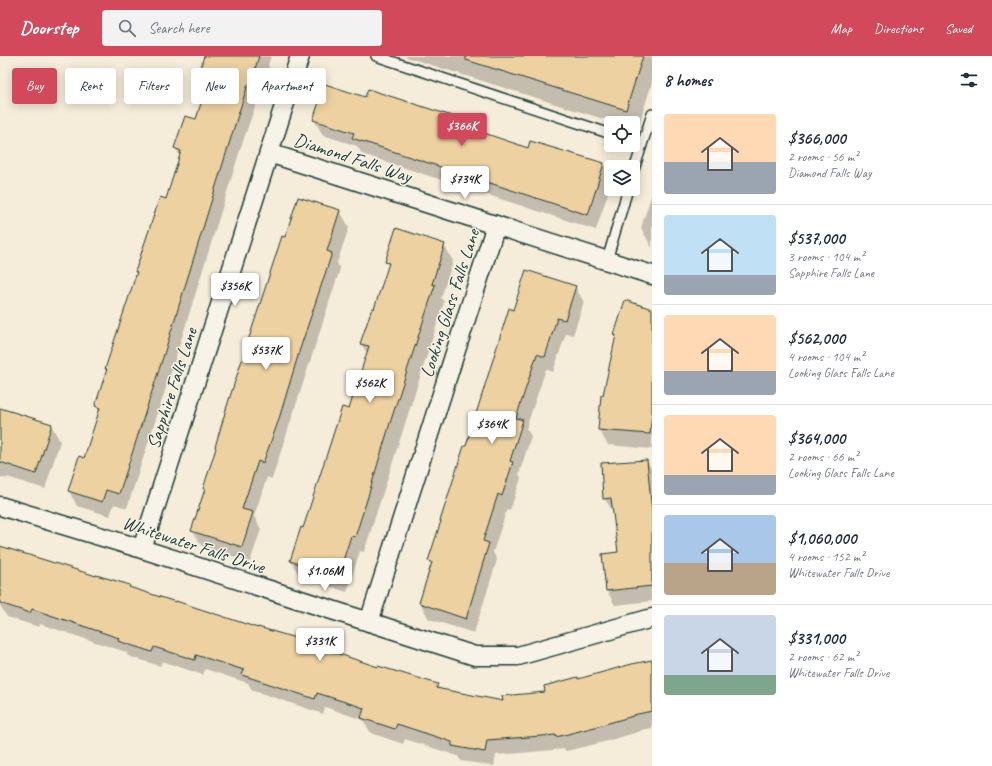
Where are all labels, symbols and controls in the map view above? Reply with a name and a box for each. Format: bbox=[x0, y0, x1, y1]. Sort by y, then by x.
search box bbox=[102, 10, 382, 46]
text: Doorstep bbox=[20, 16, 78, 40]
icon: search bbox=[116, 17, 138, 39]
text: Search here bbox=[148, 19, 210, 38]
text: Map bbox=[831, 20, 852, 37]
text: Directions bbox=[874, 20, 923, 37]
text: Saved bbox=[945, 20, 972, 37]
chip: Buy bbox=[12, 68, 57, 104]
chip: Rent bbox=[65, 68, 116, 104]
chip: Filters bbox=[124, 68, 183, 104]
chip: New bbox=[191, 68, 239, 104]
chip: Apartment bbox=[247, 68, 326, 104]
icon: filters bbox=[958, 69, 980, 91]
text: 8 homes bbox=[664, 70, 712, 91]
pin: $366K bbox=[434, 113, 490, 147]
map controls bbox=[604, 116, 640, 196]
button: locate bbox=[604, 116, 640, 152]
text: $366K bbox=[447, 118, 477, 134]
street label: Diamond Falls Way bbox=[291, 128, 416, 189]
text: $366,000 bbox=[788, 128, 846, 149]
icon: home bbox=[696, 130, 744, 178]
text: 2 rooms · 56 m² bbox=[788, 149, 858, 165]
button: layers bbox=[604, 160, 640, 196]
text: Diamond Falls Way bbox=[788, 165, 872, 181]
pin: $734K bbox=[437, 166, 493, 200]
text: $734K bbox=[450, 171, 480, 187]
street label: Looking Glass Falls Lane bbox=[415, 224, 486, 380]
text: $537,000 bbox=[788, 228, 845, 249]
icon: home bbox=[696, 231, 744, 279]
text: 3 rooms · 104 m² bbox=[788, 249, 864, 265]
text: Sapphire Falls Lane bbox=[788, 265, 874, 281]
pin: $356K bbox=[207, 273, 263, 307]
text: $356K bbox=[220, 278, 250, 294]
street label: Sapphire Falls Lane bbox=[141, 323, 203, 452]
text: $562,000 bbox=[788, 328, 845, 349]
icon: home bbox=[696, 331, 744, 379]
pin: $537K bbox=[238, 337, 294, 371]
text: $537K bbox=[251, 342, 281, 358]
text: 4 rooms · 104 m² bbox=[788, 349, 864, 365]
text: Looking Glass Falls Lane bbox=[788, 365, 894, 381]
pin: $562K bbox=[342, 370, 398, 404]
text: $562K bbox=[355, 375, 385, 391]
pin: $364K bbox=[464, 411, 520, 445]
text: $364K bbox=[477, 416, 507, 432]
text: $364,000 bbox=[788, 428, 845, 449]
icon: home bbox=[696, 431, 744, 479]
text: 2 rooms · 66 m² bbox=[788, 449, 858, 465]
text: Looking Glass Falls Lane bbox=[788, 465, 894, 481]
street label: Whitewater Falls Drive bbox=[120, 511, 269, 580]
text: $1,060,000 bbox=[788, 528, 856, 549]
icon: home bbox=[696, 531, 744, 579]
text: 4 rooms · 152 m² bbox=[788, 549, 864, 565]
pin: $1.06M bbox=[292, 558, 358, 592]
text: $1.06M bbox=[307, 563, 343, 579]
text: Whitewater Falls Drive bbox=[788, 565, 889, 581]
pin: $331K bbox=[292, 628, 348, 662]
text: $331,000 bbox=[788, 628, 845, 649]
icon: home bbox=[696, 631, 744, 679]
text: $331K bbox=[305, 633, 335, 649]
text: 2 rooms · 62 m² bbox=[788, 649, 858, 665]
text: Whitewater Falls Drive bbox=[788, 665, 889, 681]

